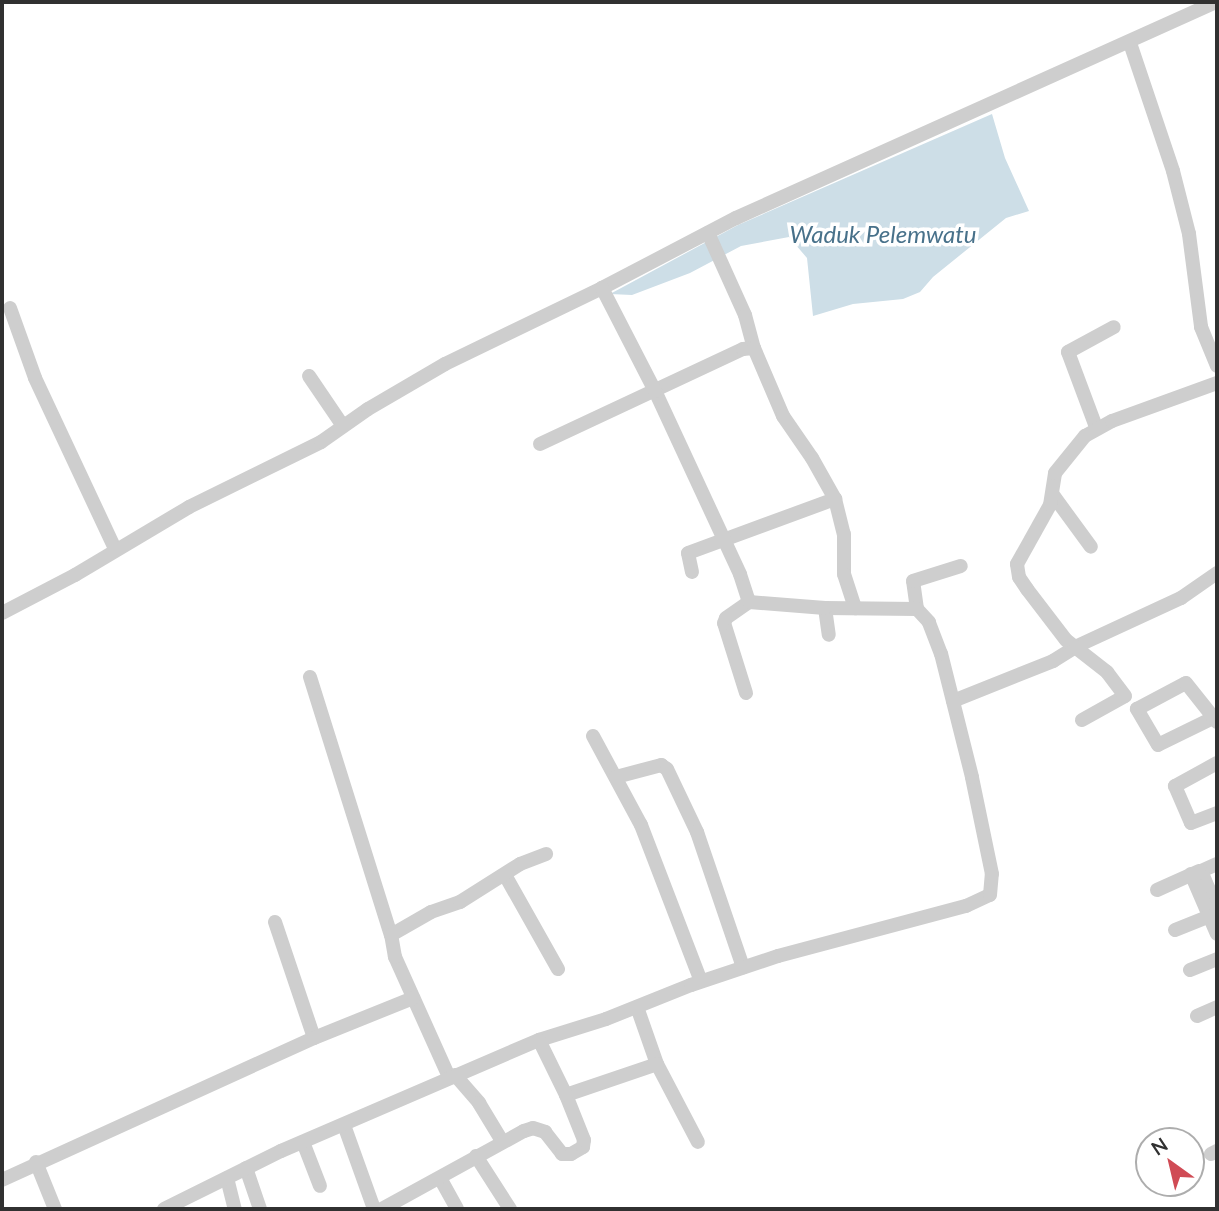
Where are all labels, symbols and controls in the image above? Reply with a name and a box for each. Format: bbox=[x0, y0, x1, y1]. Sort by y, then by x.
water label: Waduk Pelemwatu bbox=[790, 220, 976, 248]
north arrow bbox=[1135, 1127, 1205, 1197]
text: N bbox=[1147, 1132, 1172, 1159]

